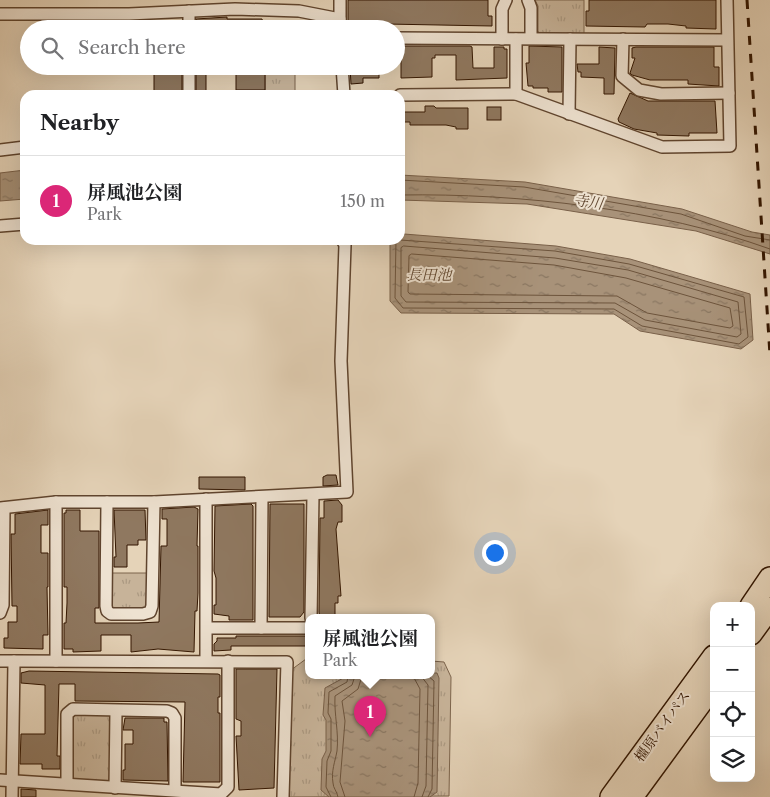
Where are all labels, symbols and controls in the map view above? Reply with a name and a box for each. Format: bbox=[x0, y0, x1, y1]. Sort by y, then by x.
search box bbox=[20, 20, 405, 75]
icon: search bbox=[38, 34, 66, 62]
text: Search here bbox=[78, 36, 186, 59]
text: Nearby bbox=[40, 110, 119, 135]
text: 屏風池公園 bbox=[87, 181, 182, 204]
water label: 寺川 bbox=[572, 190, 606, 213]
text: 1 bbox=[52, 191, 60, 211]
text: 150 m bbox=[340, 191, 385, 211]
text: Park bbox=[87, 204, 122, 224]
water label: 長田池 bbox=[406, 265, 453, 284]
your location bbox=[482, 540, 508, 566]
map controls bbox=[710, 602, 755, 782]
button: + bbox=[710, 602, 755, 647]
popup bbox=[305, 614, 435, 679]
text: 屏風池公園 bbox=[322, 627, 418, 650]
button: − bbox=[710, 647, 755, 692]
text: Park bbox=[322, 650, 357, 670]
street label: 橿原バイパス bbox=[630, 687, 694, 765]
button: locate bbox=[710, 692, 755, 737]
pin: 1 bbox=[354, 696, 386, 737]
button: layers bbox=[710, 737, 755, 782]

